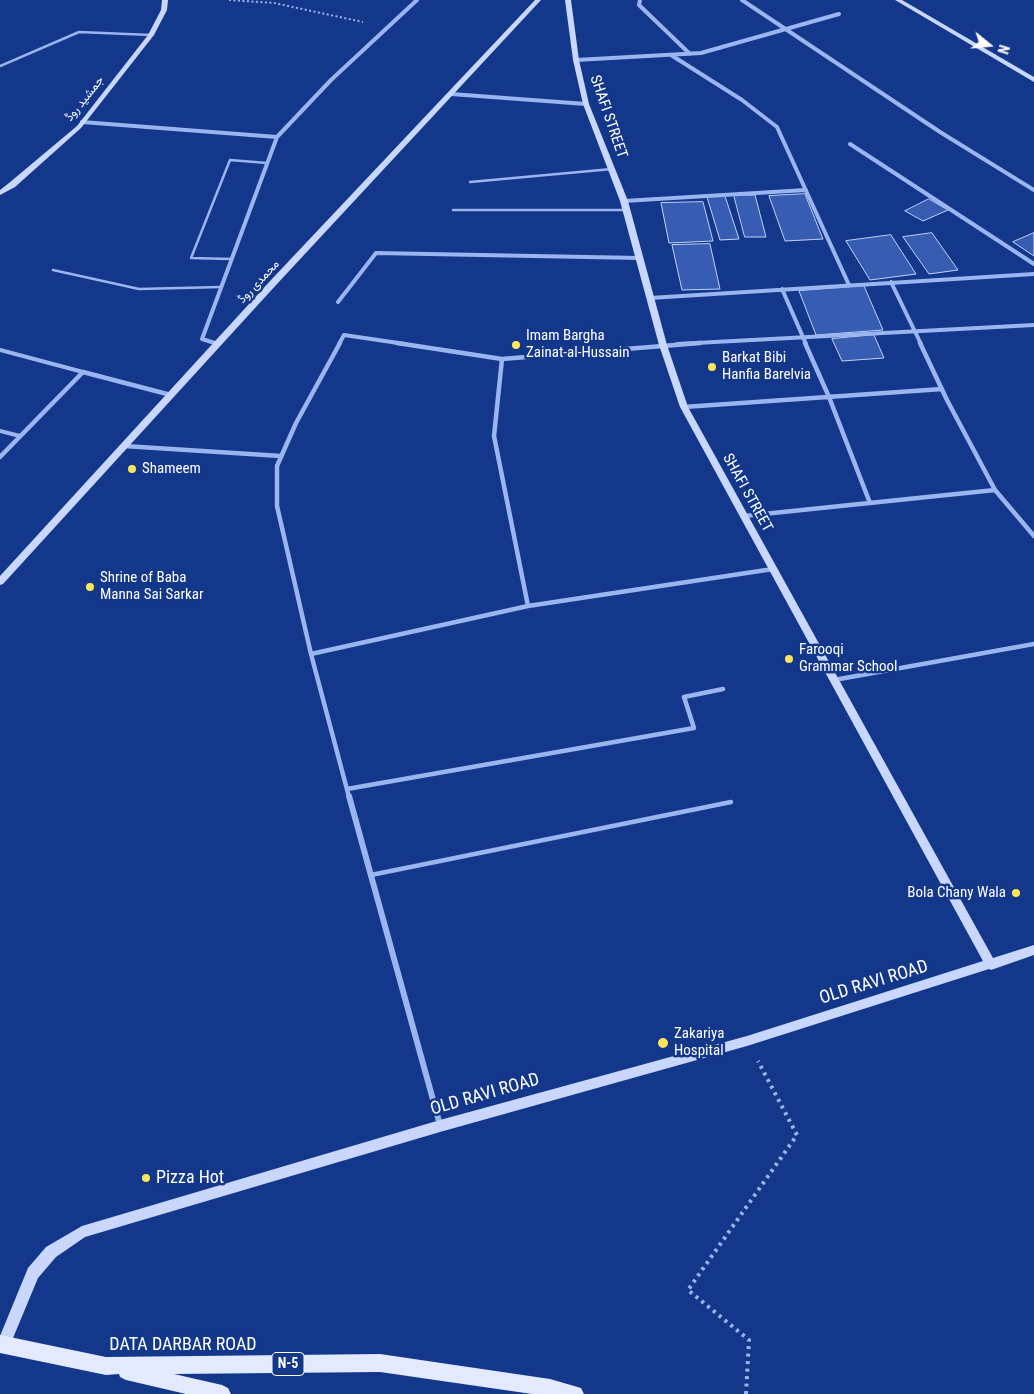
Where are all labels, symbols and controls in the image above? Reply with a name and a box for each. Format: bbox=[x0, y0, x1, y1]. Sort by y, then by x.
north arrow bbox=[964, 20, 1014, 70]
text: N bbox=[994, 43, 1012, 56]
street label: SHAFI STREET bbox=[585, 73, 631, 161]
street label: جمشید روڈ bbox=[63, 74, 107, 124]
street label: محمدی روڈ bbox=[235, 257, 283, 307]
place label: Imam Bargha Zainat-al-Hussain bbox=[526, 327, 630, 362]
marker: Imam Bargha Zainat-al-Hussain bbox=[510, 339, 522, 351]
place label: Barkat Bibi Hanfia Barelvia bbox=[722, 349, 811, 384]
marker: Barkat Bibi Hanfia Barelvia bbox=[706, 361, 718, 373]
street label: SHAFI STREET bbox=[718, 451, 776, 535]
place label: Shameem bbox=[142, 460, 201, 478]
marker: Shameem bbox=[126, 463, 138, 475]
place label: Shrine of Baba Manna Sai Sarkar bbox=[100, 569, 204, 604]
marker: Shrine of Baba Manna Sai Sarkar bbox=[84, 581, 96, 593]
place label: Farooqi Grammar School bbox=[799, 641, 898, 676]
marker: Farooqi Grammar School bbox=[783, 653, 795, 665]
place label: Bola Chany Wala bbox=[907, 884, 1006, 902]
marker: Bola Chany Wala bbox=[1010, 887, 1022, 899]
street label: OLD RAVI ROAD bbox=[817, 956, 931, 1010]
place label: Zakariya Hospital bbox=[674, 1025, 724, 1060]
marker: Zakariya Hospital bbox=[656, 1036, 670, 1050]
street label: OLD RAVI ROAD bbox=[428, 1069, 542, 1121]
place label: Pizza Hot bbox=[156, 1167, 224, 1189]
marker: Pizza Hot bbox=[140, 1172, 152, 1184]
street label: DATA DARBAR ROAD bbox=[109, 1334, 257, 1356]
road number: N-5 bbox=[272, 1352, 304, 1376]

